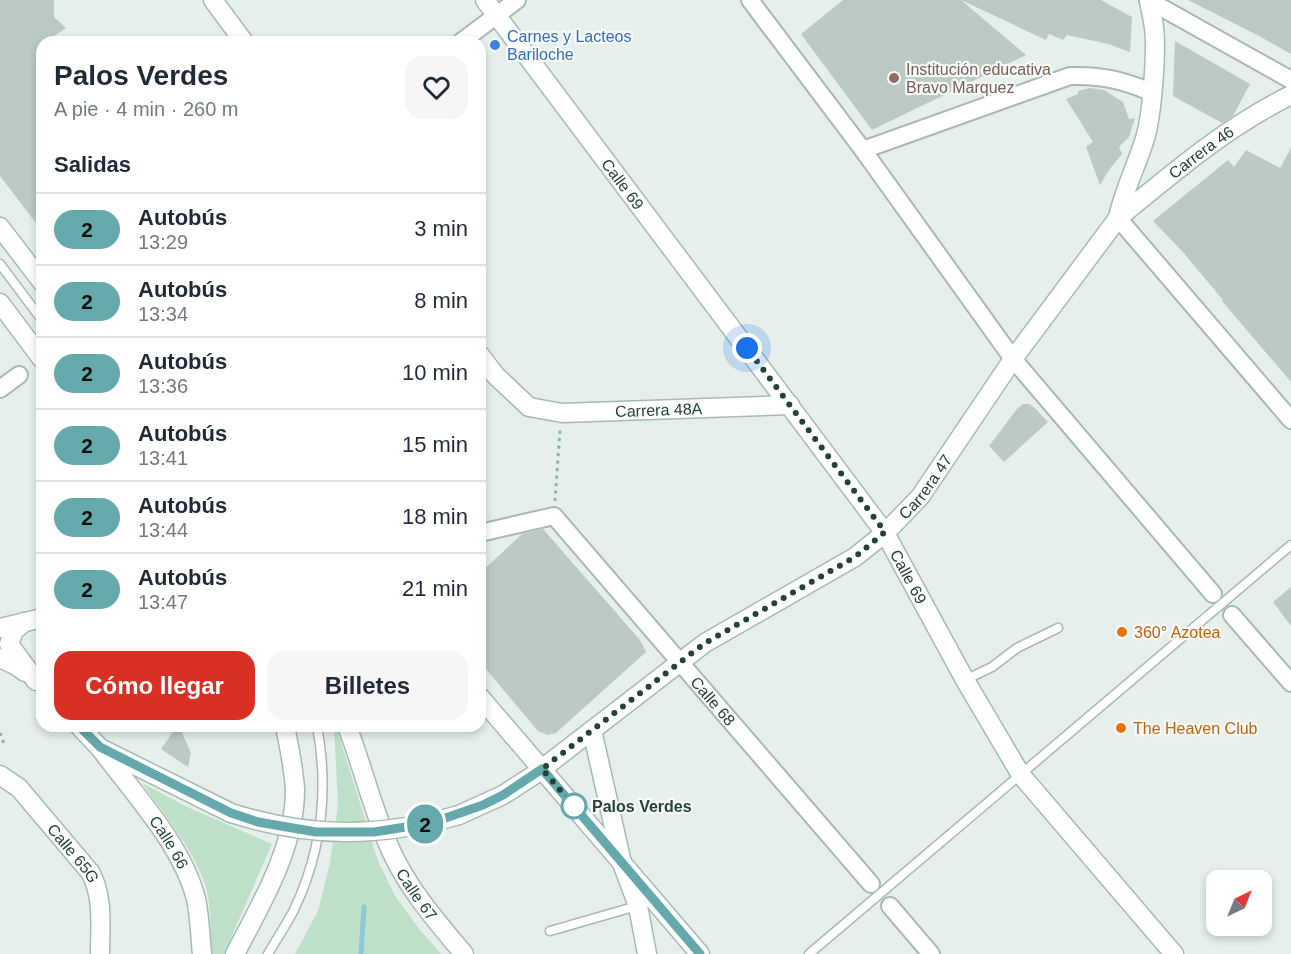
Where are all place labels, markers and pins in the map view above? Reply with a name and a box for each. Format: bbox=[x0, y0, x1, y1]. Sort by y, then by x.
place label: Carnes y Lacteos Bariloche bbox=[507, 28, 632, 63]
marker: Carnes y Lacteos Bariloche bbox=[488, 38, 502, 52]
place label: Institución educativa Bravo Marquez bbox=[906, 61, 1051, 96]
marker: Institución educativa Bravo Marquez bbox=[887, 71, 901, 85]
place label: 360° Azotea bbox=[1134, 624, 1221, 641]
marker: 360° Azotea bbox=[1115, 625, 1129, 639]
place label: The Heaven Club bbox=[1133, 720, 1258, 737]
marker: The Heaven Club bbox=[1114, 721, 1128, 735]
marker: Palos Verdes bbox=[561, 793, 587, 819]
place label: Palos Verdes bbox=[592, 798, 692, 815]

